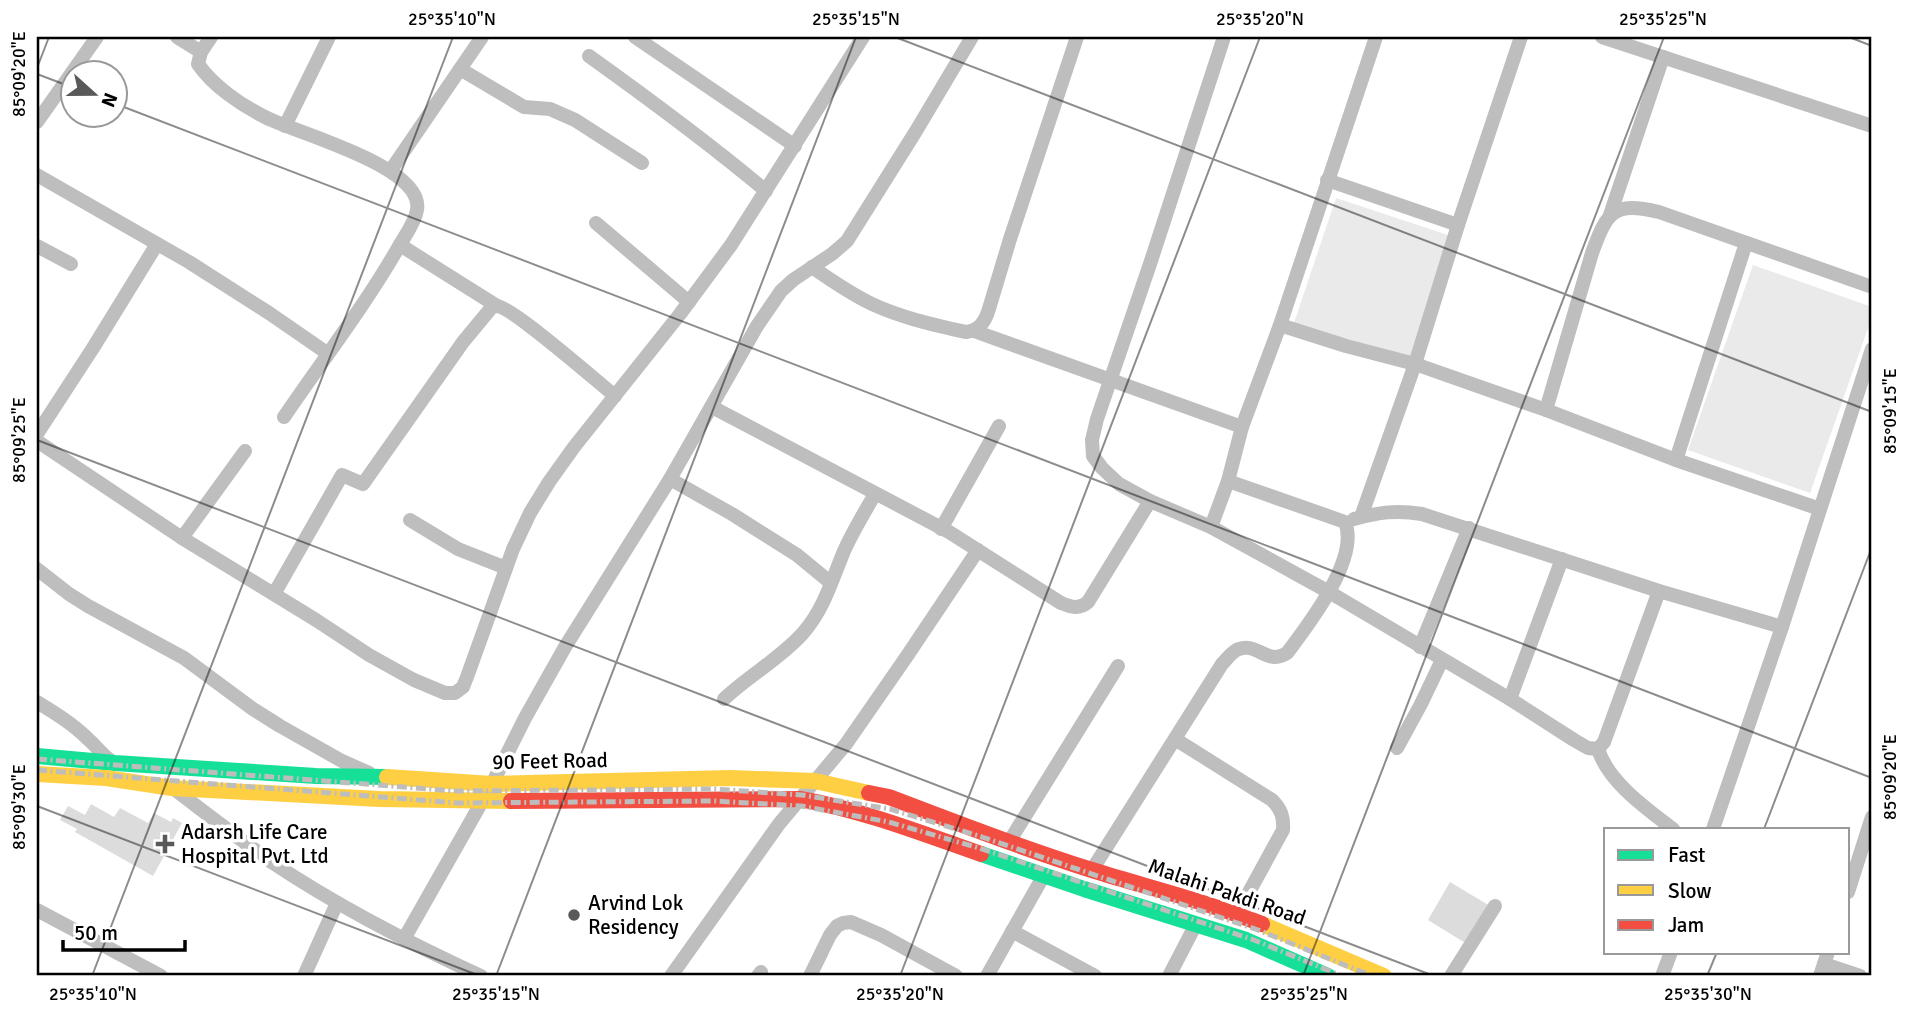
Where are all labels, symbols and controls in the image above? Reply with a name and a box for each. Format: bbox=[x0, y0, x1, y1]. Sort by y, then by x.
text: 25°35'10"N bbox=[408, 8, 496, 30]
text: 25°35'15"N bbox=[812, 8, 900, 30]
text: 25°35'20"N bbox=[1216, 8, 1304, 30]
text: 25°35'25"N bbox=[1619, 8, 1707, 30]
text: 85°09'20"E bbox=[8, 31, 30, 117]
north arrow bbox=[60, 60, 130, 130]
text: N bbox=[95, 89, 123, 110]
text: 85°09'15"E bbox=[1879, 368, 1901, 454]
text: 85°09'25"E bbox=[8, 397, 30, 483]
text: 85°09'20"E bbox=[1879, 734, 1901, 820]
street label: 90 Feet Road bbox=[492, 747, 608, 775]
text: 85°09'30"E bbox=[8, 764, 30, 850]
place label: Adarsh Life Care Hospital Pvt. Ltd bbox=[181, 819, 329, 869]
legend bbox=[1604, 828, 1850, 954]
marker: Adarsh Life Care Hospital Pvt. Ltd bbox=[155, 834, 175, 854]
text: Fast bbox=[1668, 842, 1705, 868]
street label: Malahi Pakdi Road bbox=[1145, 853, 1309, 931]
text: Slow bbox=[1668, 878, 1712, 904]
place label: Arvind Lok Residency bbox=[588, 890, 684, 940]
marker: Arvind Lok Residency bbox=[566, 907, 582, 923]
scale bar bbox=[63, 908, 186, 952]
text: Jam bbox=[1668, 912, 1704, 938]
text: 50 m bbox=[74, 920, 118, 946]
text: 25°35'10"N bbox=[49, 983, 137, 1005]
text: 25°35'15"N bbox=[452, 983, 540, 1005]
text: 25°35'20"N bbox=[856, 983, 944, 1005]
text: 25°35'25"N bbox=[1260, 983, 1348, 1005]
text: 25°35'30"N bbox=[1664, 983, 1752, 1005]

